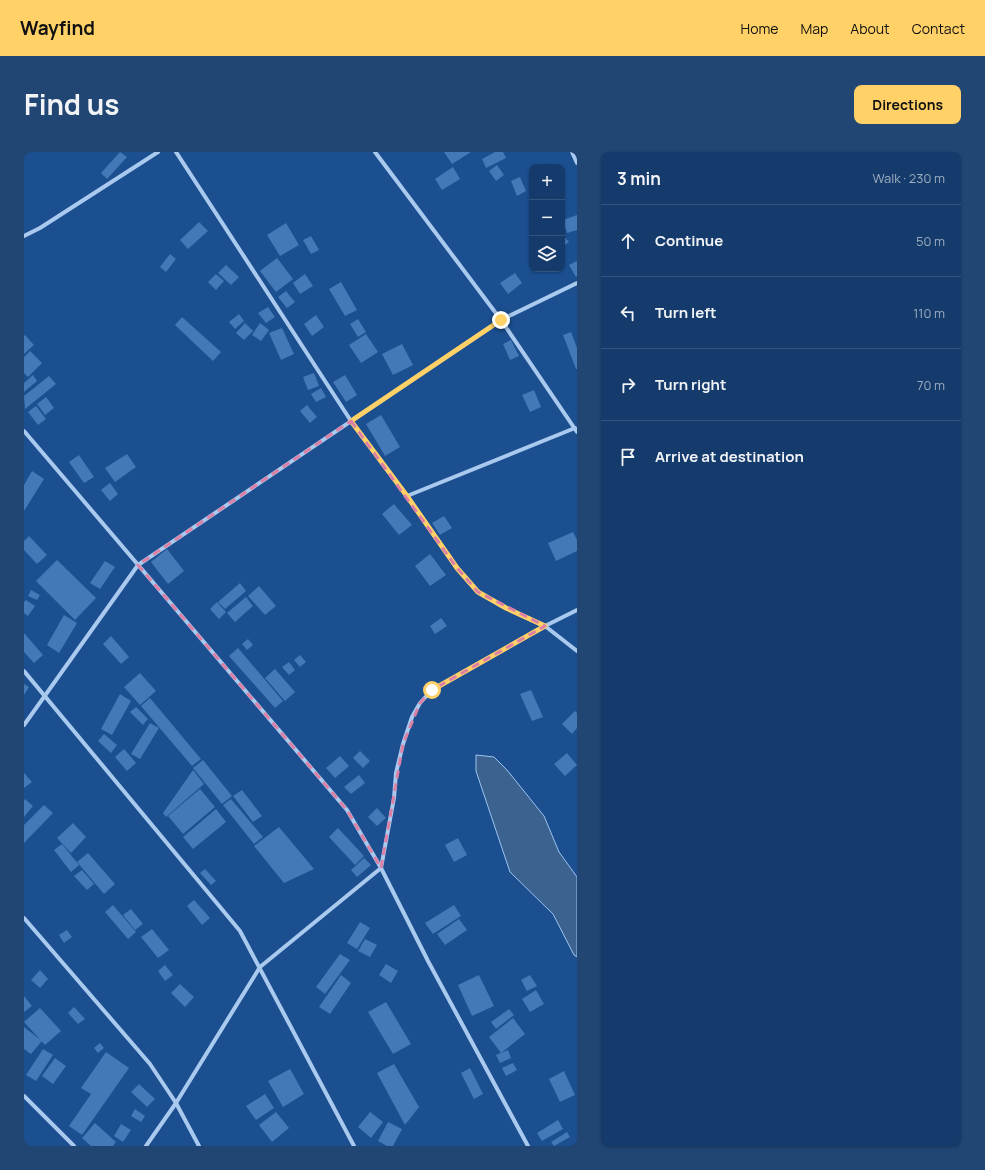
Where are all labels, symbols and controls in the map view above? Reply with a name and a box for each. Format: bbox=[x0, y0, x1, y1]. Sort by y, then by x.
text: Wayfind bbox=[20, 15, 95, 41]
text: Home bbox=[741, 19, 778, 38]
text: Map bbox=[800, 19, 828, 38]
text: About bbox=[850, 19, 890, 38]
text: Contact bbox=[912, 19, 965, 38]
text: Find us bbox=[24, 85, 119, 123]
button: Directions bbox=[854, 85, 961, 124]
map controls bbox=[529, 164, 565, 272]
button: + bbox=[529, 164, 565, 200]
text: 3 min bbox=[617, 167, 661, 190]
text: Walk · 230 m bbox=[872, 169, 945, 187]
button: − bbox=[529, 200, 565, 236]
icon: ahead bbox=[617, 230, 639, 252]
text: Continue bbox=[655, 230, 723, 251]
text: 50 m bbox=[916, 232, 945, 250]
button: layers bbox=[529, 236, 565, 272]
icon: left bbox=[617, 302, 639, 324]
text: Turn left bbox=[655, 302, 717, 323]
text: 110 m bbox=[913, 304, 945, 322]
route end bbox=[492, 311, 510, 329]
icon: right bbox=[617, 374, 639, 396]
text: Turn right bbox=[655, 374, 726, 395]
text: 70 m bbox=[917, 376, 945, 394]
icon: arrive bbox=[617, 446, 639, 468]
text: Arrive at destination bbox=[655, 446, 804, 467]
route start bbox=[423, 681, 441, 699]

